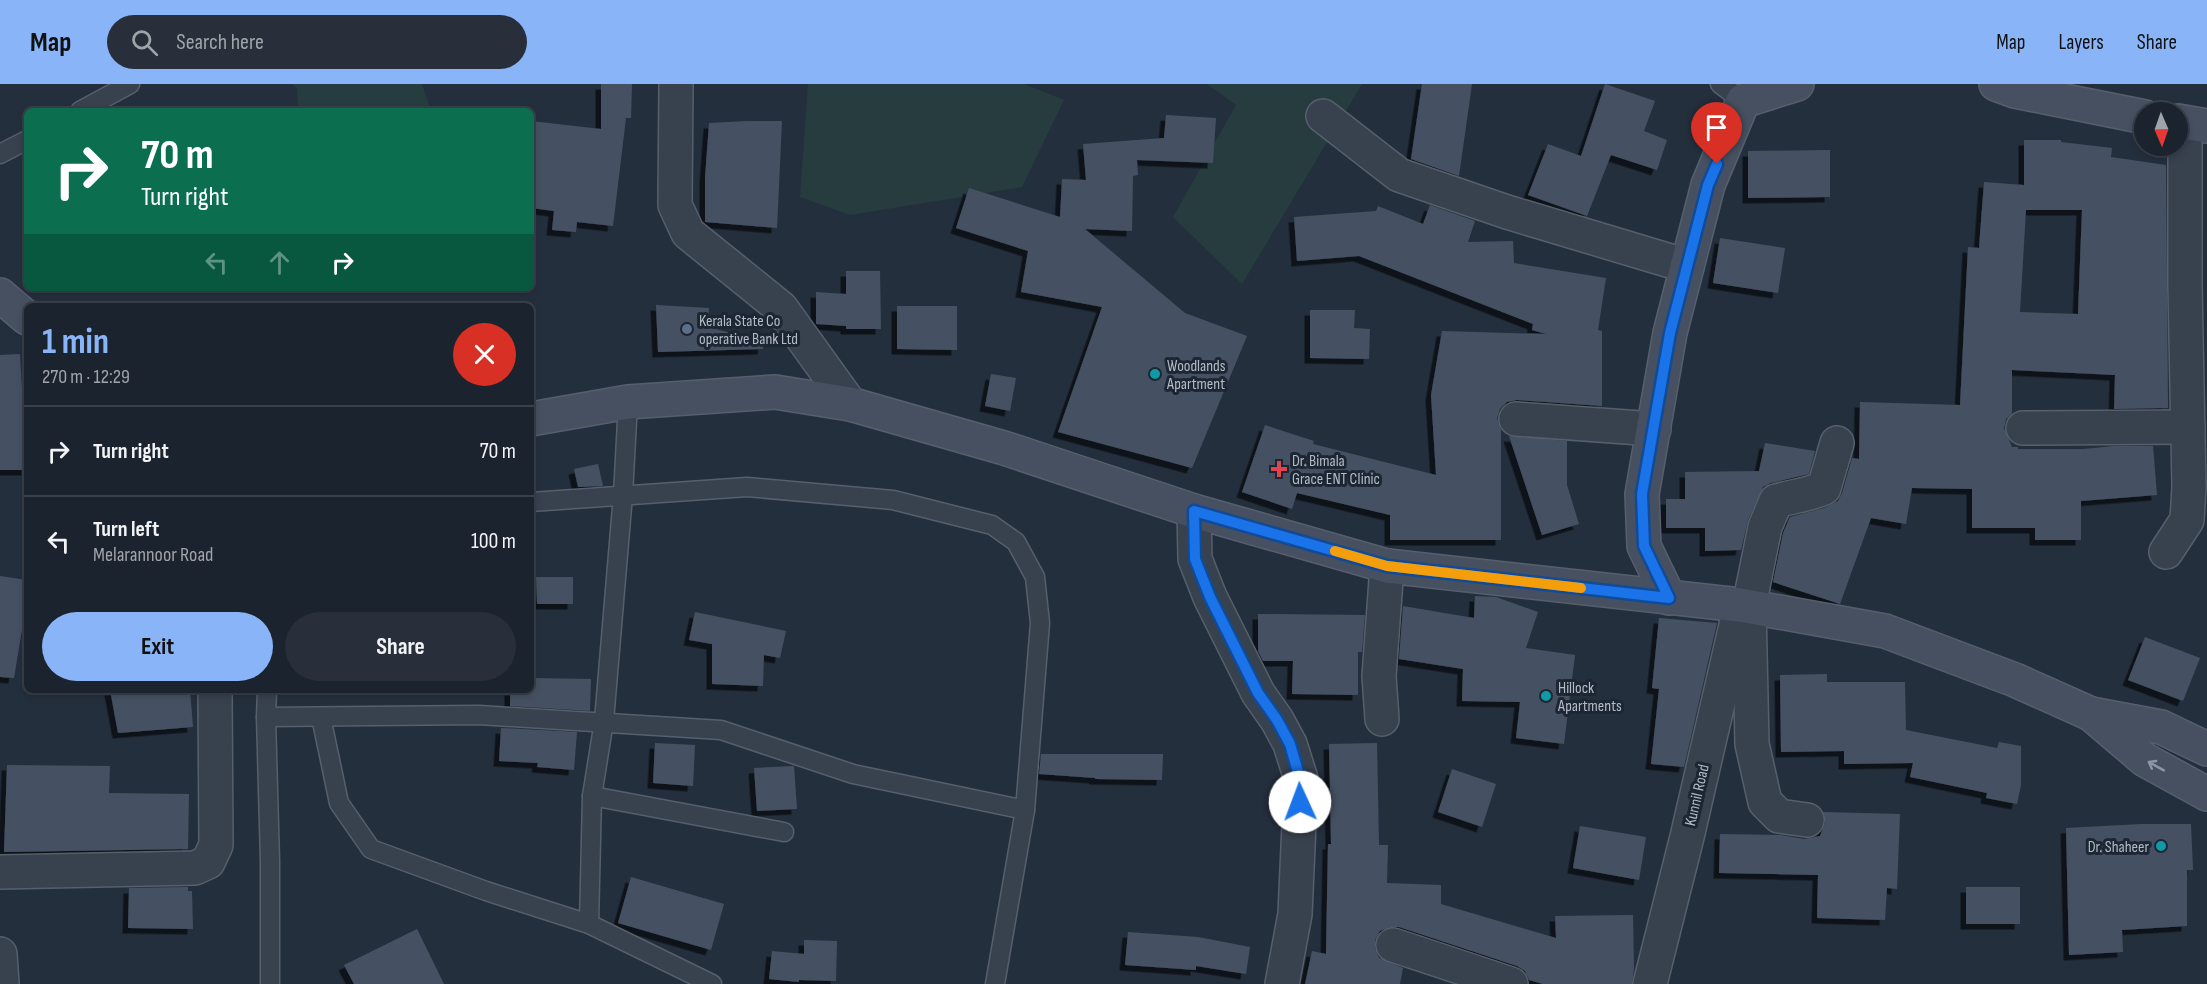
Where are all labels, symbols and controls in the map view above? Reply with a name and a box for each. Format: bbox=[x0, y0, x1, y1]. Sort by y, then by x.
search box bbox=[107, 15, 527, 69]
text: Map bbox=[30, 26, 71, 59]
icon: search bbox=[128, 26, 161, 59]
text: Search here bbox=[176, 29, 264, 56]
text: Map bbox=[1996, 30, 2025, 55]
text: Layers bbox=[2058, 30, 2104, 55]
text: Share bbox=[2137, 30, 2177, 55]
pin bbox=[1691, 102, 1742, 164]
north arrow bbox=[2134, 102, 2188, 156]
map controls bbox=[2134, 102, 2188, 156]
icon: arrive bbox=[1700, 111, 1733, 144]
text: 70 m bbox=[141, 130, 214, 181]
icon: right bbox=[42, 132, 120, 210]
text: Turn right bbox=[141, 181, 228, 213]
icon: left bbox=[200, 246, 233, 279]
icon: ahead bbox=[263, 246, 296, 279]
icon: right bbox=[326, 246, 359, 279]
place label: Kerala State Co operative Bank Ltd bbox=[699, 312, 798, 349]
text: 1 min bbox=[42, 321, 109, 364]
marker: Kerala State Co operative Bank Ltd bbox=[680, 322, 694, 336]
button: close bbox=[453, 323, 516, 386]
place label: Woodlands Apartment bbox=[1166, 357, 1226, 394]
text: 270 m · 12:29 bbox=[42, 365, 130, 389]
marker: Woodlands Apartment bbox=[1148, 367, 1162, 381]
icon: right bbox=[42, 435, 75, 468]
text: Turn right bbox=[93, 438, 169, 465]
text: 70 m bbox=[480, 438, 516, 465]
place label: Dr. Bimala Grace ENT Clinic bbox=[1292, 452, 1380, 489]
marker: Dr. Bimala Grace ENT Clinic bbox=[1270, 460, 1288, 478]
text: Turn left bbox=[93, 516, 159, 543]
icon: left bbox=[42, 525, 75, 558]
text: 100 m bbox=[471, 528, 516, 555]
text: Melarannoor Road bbox=[93, 543, 213, 567]
button: Exit bbox=[42, 612, 273, 681]
button: Share bbox=[285, 612, 516, 681]
place label: Hillock Apartments bbox=[1557, 679, 1622, 716]
marker: Hillock Apartments bbox=[1539, 689, 1553, 703]
one-way arrow bbox=[2147, 760, 2165, 771]
street label: Kunnil Road bbox=[1681, 763, 1714, 828]
position arrow bbox=[1268, 770, 1332, 834]
place label: Dr. Shaheer bbox=[2088, 838, 2149, 857]
marker: Dr. Shaheer bbox=[2154, 839, 2168, 853]

